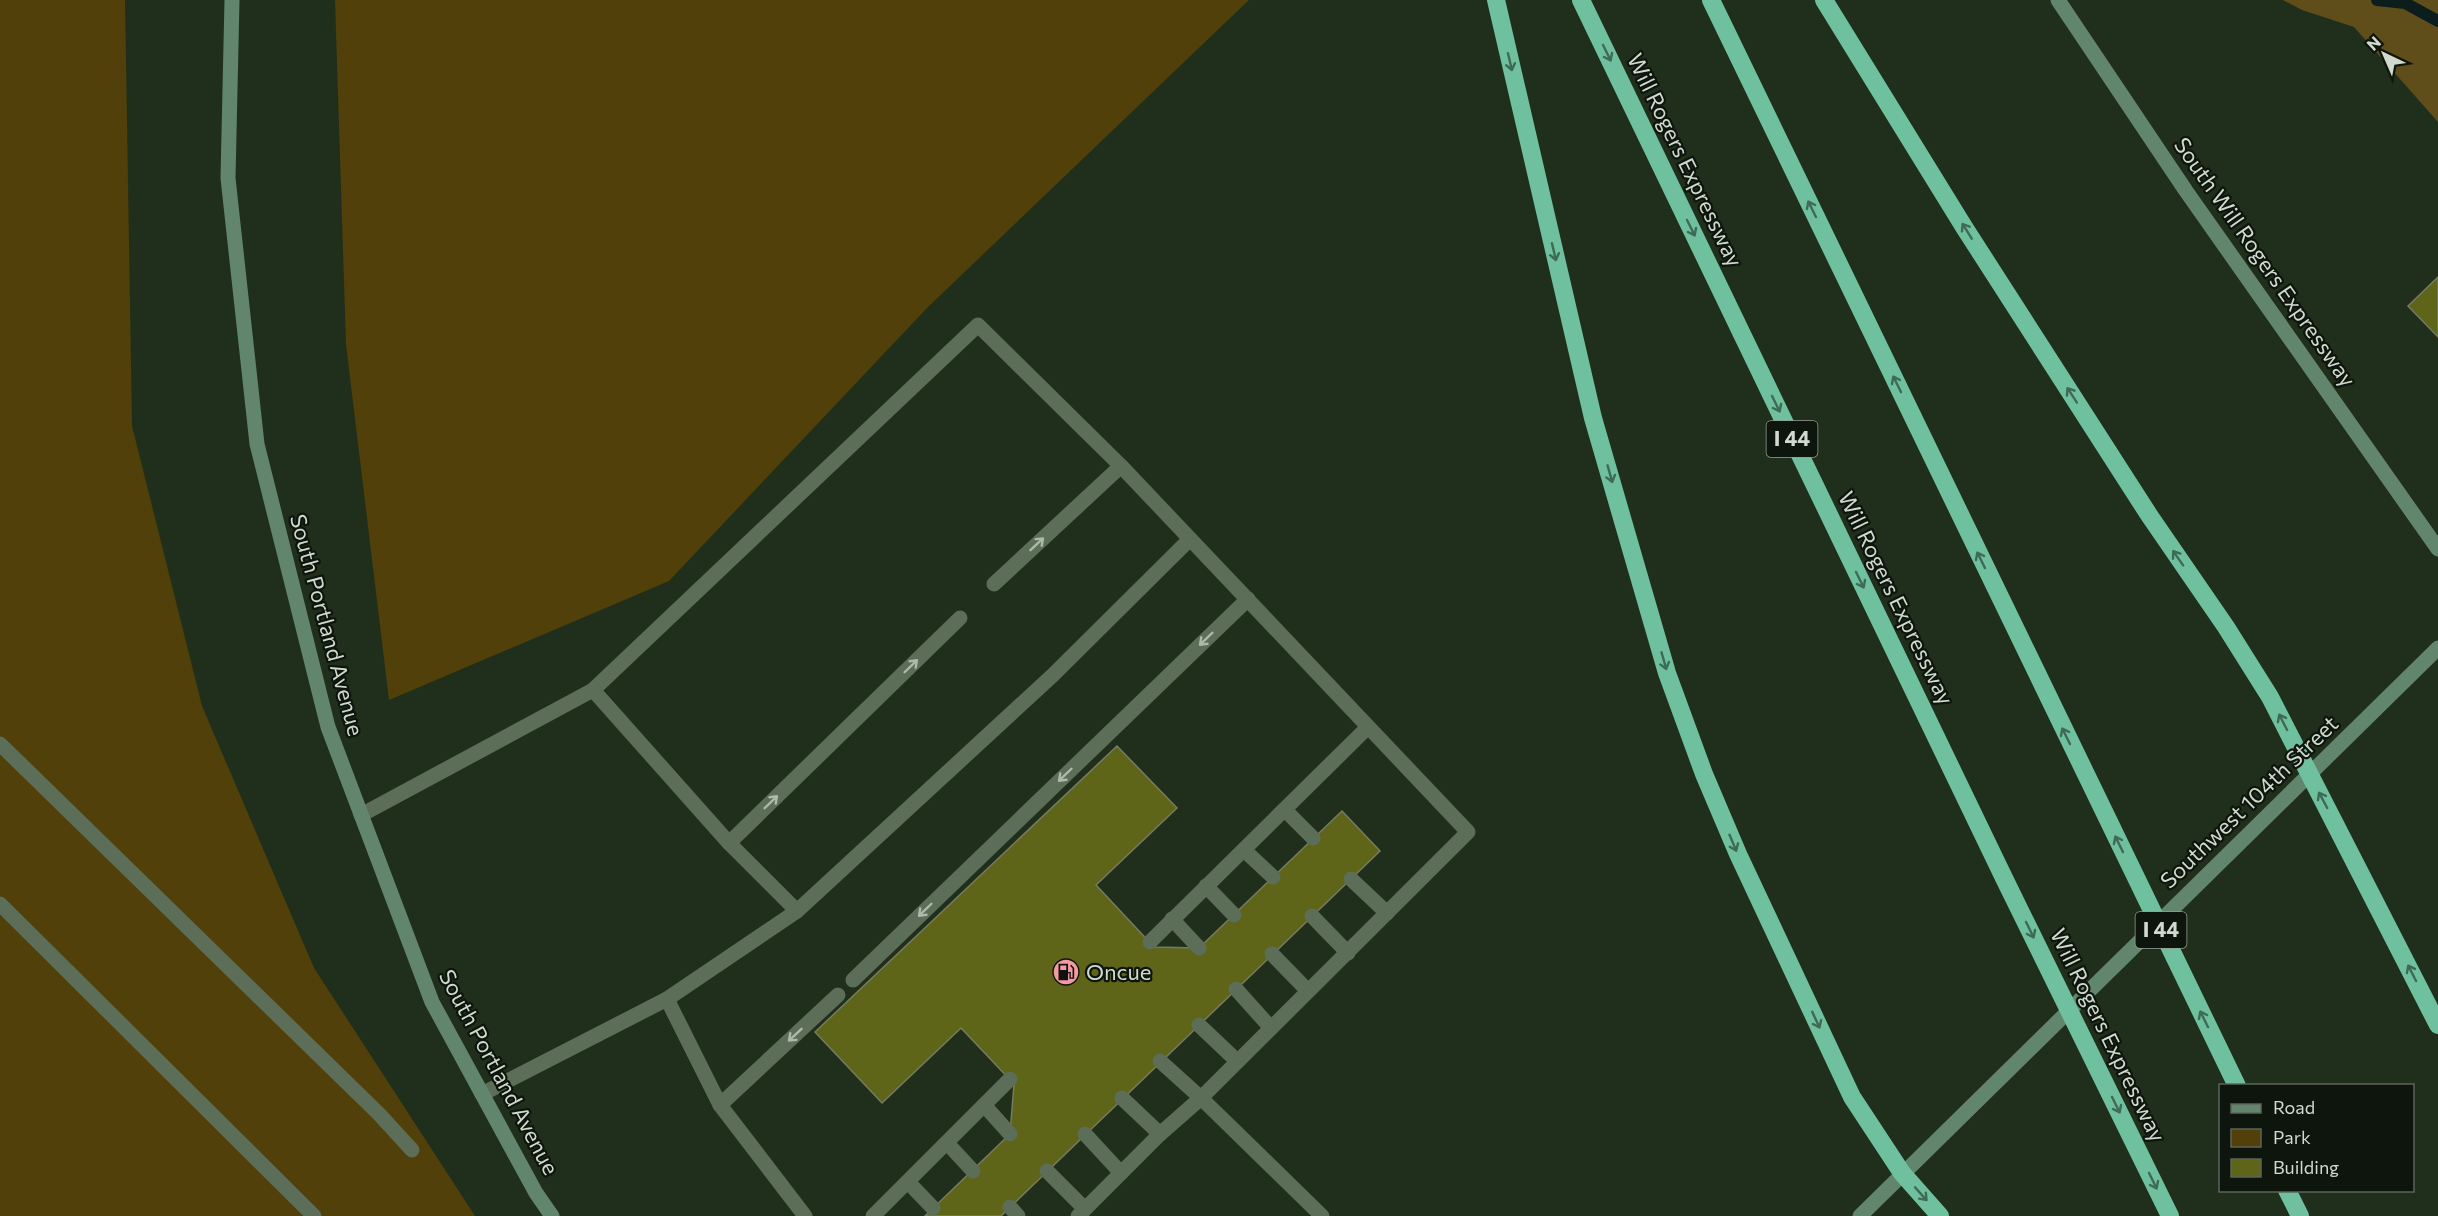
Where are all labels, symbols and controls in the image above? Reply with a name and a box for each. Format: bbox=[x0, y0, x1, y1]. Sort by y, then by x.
north arrow bbox=[2354, 24, 2414, 84]
text: N bbox=[2362, 32, 2384, 54]
one-way arrow bbox=[1601, 43, 1613, 61]
street label: Will Rogers Expressway bbox=[1622, 49, 1749, 271]
one-way arrow bbox=[1505, 52, 1516, 71]
street label: South Will Rogers Expressway bbox=[2169, 132, 2362, 392]
one-way arrow bbox=[1805, 200, 1817, 218]
one-way arrow bbox=[1686, 219, 1698, 237]
one-way arrow bbox=[1960, 222, 1973, 239]
one-way arrow bbox=[1549, 242, 1561, 261]
one-way arrow bbox=[1890, 376, 1902, 394]
one-way arrow bbox=[2065, 387, 2077, 404]
one-way arrow bbox=[1770, 395, 1782, 413]
road number: I 44 bbox=[1766, 421, 1818, 457]
one-way arrow bbox=[1605, 464, 1616, 483]
street label: Will Rogers Expressway bbox=[1833, 487, 1960, 709]
street label: South Portland Avenue bbox=[285, 511, 370, 739]
one-way arrow bbox=[1029, 538, 1044, 552]
one-way arrow bbox=[2172, 550, 2184, 567]
one-way arrow bbox=[1975, 552, 1987, 570]
one-way arrow bbox=[1855, 570, 1867, 588]
one-way arrow bbox=[1198, 632, 1213, 647]
one-way arrow bbox=[1659, 651, 1670, 670]
one-way arrow bbox=[903, 659, 918, 674]
street label: Southwest 104th Street bbox=[2154, 710, 2343, 894]
one-way arrow bbox=[2277, 714, 2288, 732]
one-way arrow bbox=[2059, 727, 2071, 745]
one-way arrow bbox=[1058, 767, 1073, 782]
one-way arrow bbox=[2317, 791, 2328, 809]
one-way arrow bbox=[763, 795, 778, 809]
one-way arrow bbox=[1728, 834, 1739, 852]
one-way arrow bbox=[2112, 836, 2124, 854]
one-way arrow bbox=[918, 903, 933, 917]
road number: I 44 bbox=[2136, 912, 2186, 948]
one-way arrow bbox=[2024, 921, 2036, 939]
street label: Will Rogers Expressway bbox=[2045, 924, 2172, 1146]
fuel station icon: Oncue bbox=[1051, 957, 1081, 987]
place label: Oncue bbox=[1086, 958, 1151, 985]
street label: South Portland Avenue bbox=[434, 965, 565, 1179]
one-way arrow bbox=[2405, 965, 2417, 983]
one-way arrow bbox=[1811, 1010, 1823, 1028]
one-way arrow bbox=[2198, 1011, 2210, 1029]
one-way arrow bbox=[788, 1027, 803, 1042]
legend bbox=[2219, 1084, 2414, 1192]
one-way arrow bbox=[2110, 1096, 2122, 1113]
text: Road bbox=[2273, 1096, 2315, 1118]
text: Park bbox=[2273, 1126, 2311, 1148]
text: Building bbox=[2273, 1156, 2339, 1178]
one-way arrow bbox=[2148, 1171, 2160, 1189]
one-way arrow bbox=[1914, 1186, 1928, 1201]

